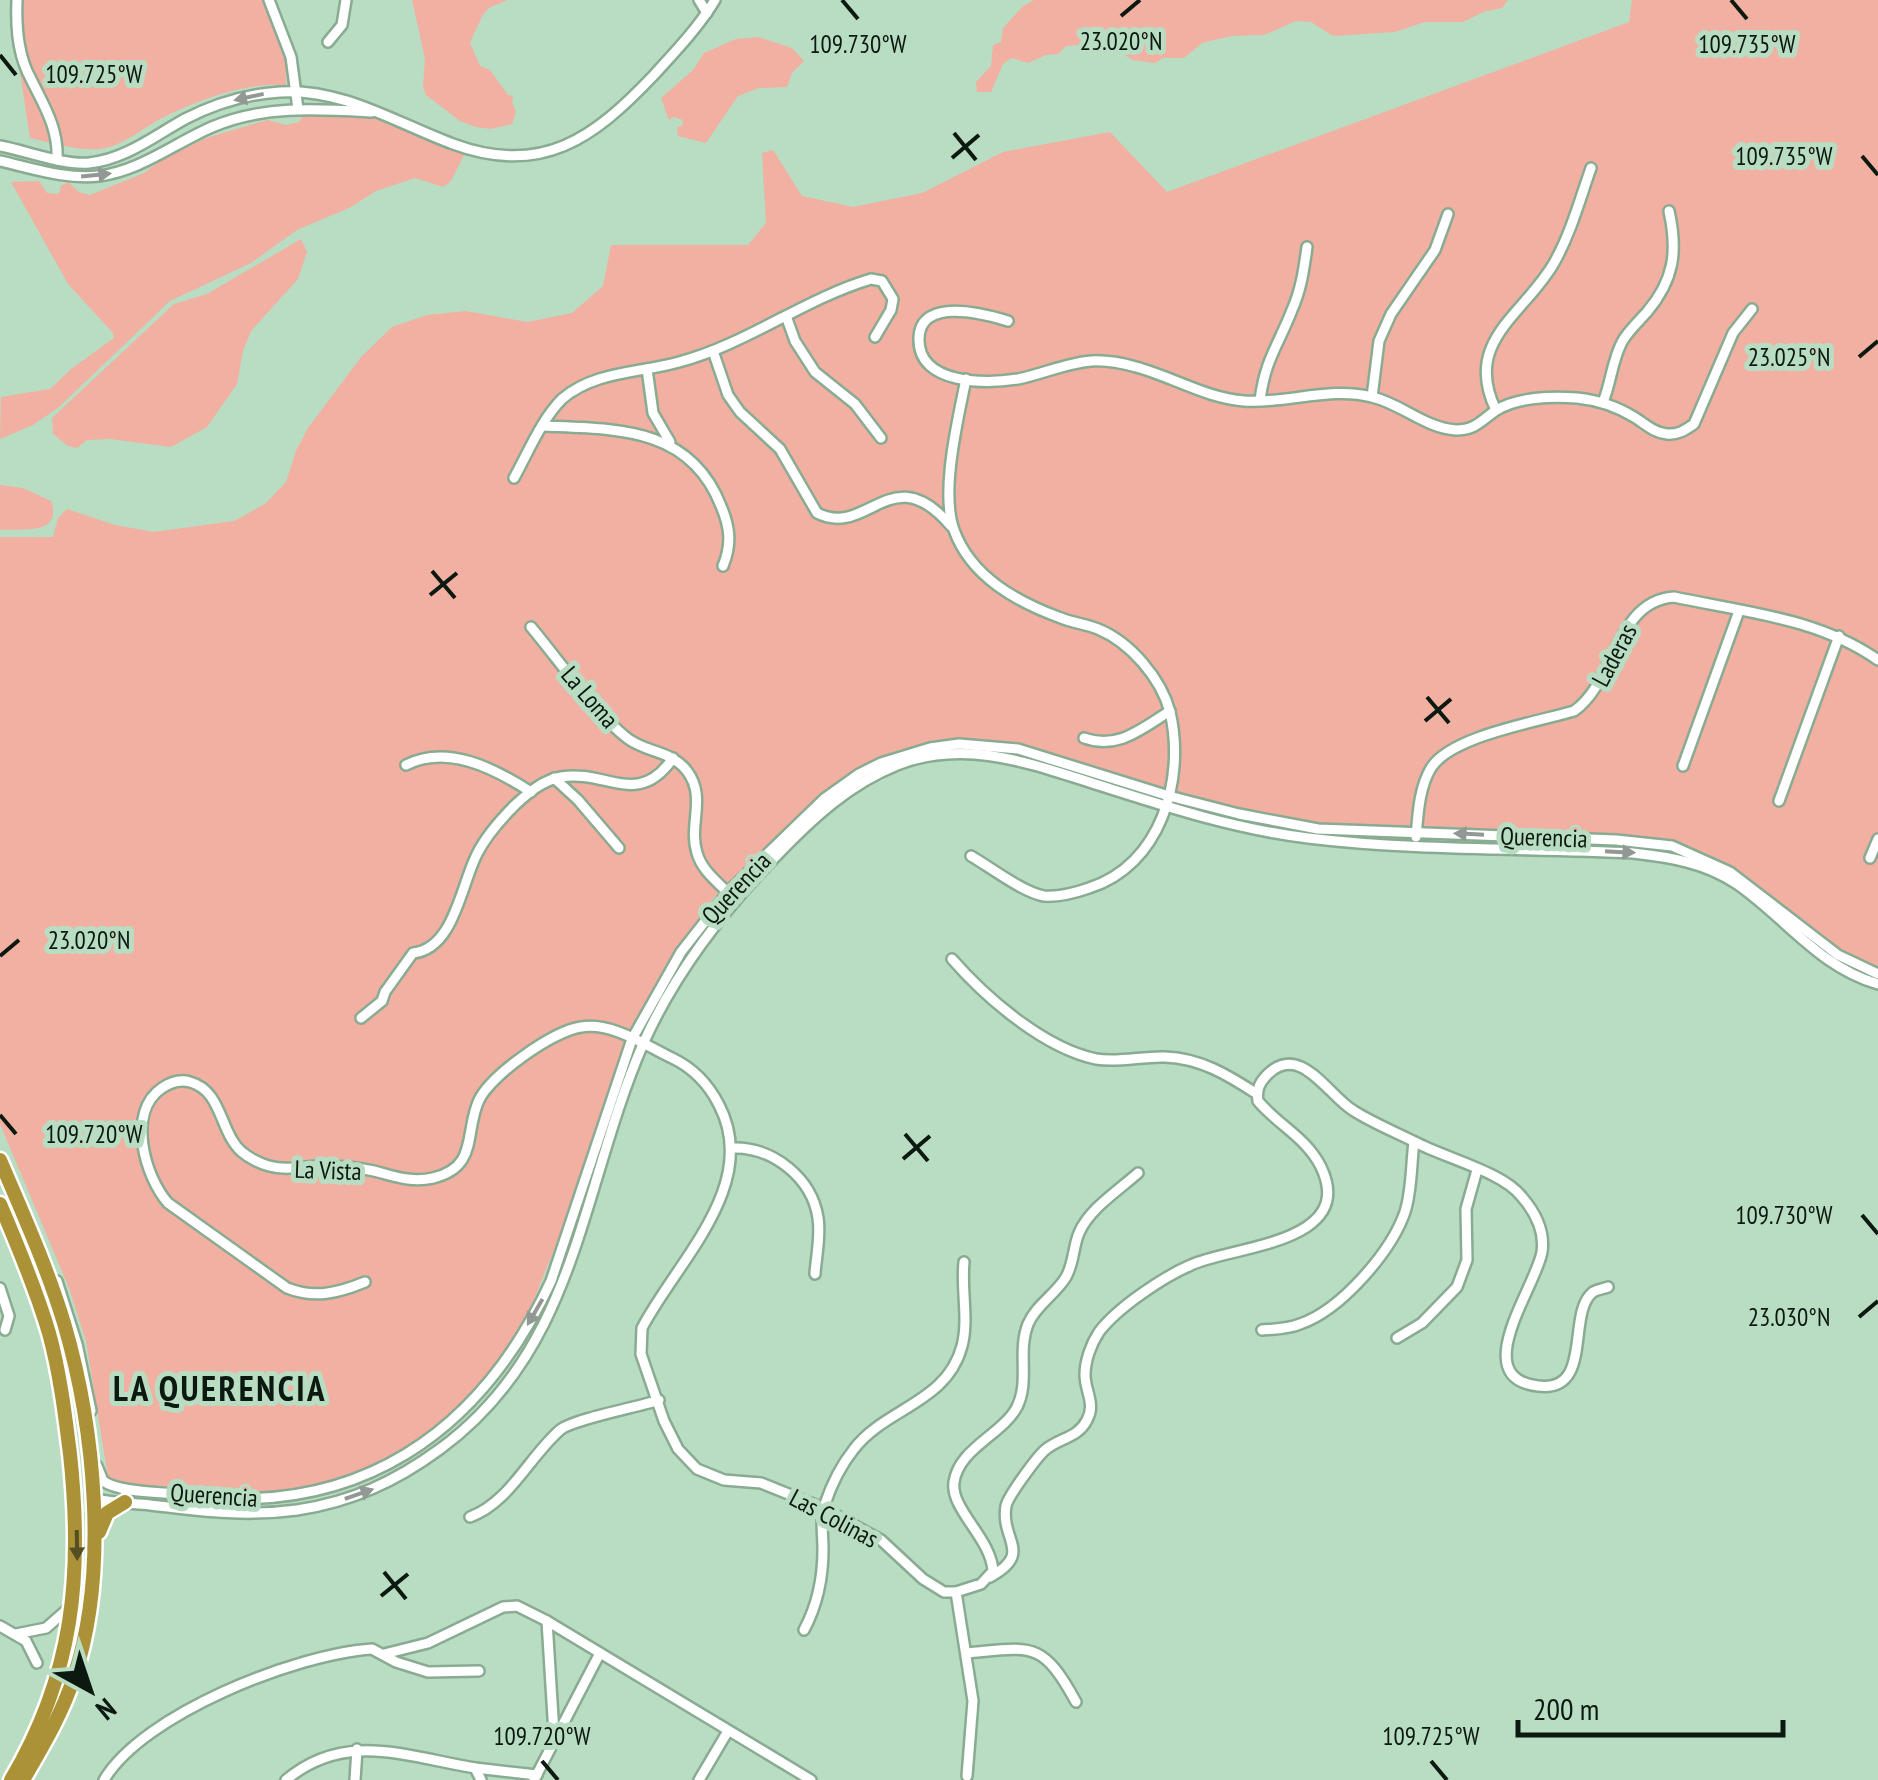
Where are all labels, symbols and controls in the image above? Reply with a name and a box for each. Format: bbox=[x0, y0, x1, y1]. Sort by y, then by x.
text: 23.020°N bbox=[1080, 25, 1162, 57]
text: 109.730°W bbox=[809, 28, 907, 60]
text: 109.735°W bbox=[1698, 28, 1796, 60]
text: 109.725°W bbox=[45, 58, 143, 90]
one-way arrow bbox=[233, 90, 264, 106]
text: 109.735°W bbox=[1735, 140, 1833, 172]
one-way arrow bbox=[80, 167, 112, 183]
text: 23.025°N bbox=[1748, 341, 1830, 373]
street label: Laderas bbox=[1584, 618, 1644, 692]
street label: La Loma bbox=[554, 659, 626, 735]
street label: Querencia bbox=[1500, 819, 1588, 855]
one-way arrow bbox=[1453, 825, 1485, 841]
one-way arrow bbox=[1604, 844, 1636, 860]
street label: Querencia bbox=[694, 845, 778, 931]
text: 23.020°N bbox=[48, 924, 130, 956]
text: 109.720°W bbox=[45, 1118, 143, 1150]
street label: La Vista bbox=[294, 1153, 362, 1187]
text: 109.730°W bbox=[1735, 1199, 1833, 1231]
one-way arrow bbox=[527, 1298, 544, 1327]
text: 23.030°N bbox=[1748, 1301, 1830, 1333]
district label: LA QUERENCIA bbox=[113, 1365, 327, 1411]
street label: Querencia bbox=[169, 1476, 259, 1514]
street label: Las Colinas bbox=[784, 1481, 884, 1555]
one-way arrow bbox=[345, 1486, 375, 1501]
one-way arrow bbox=[69, 1529, 85, 1561]
north arrow bbox=[40, 1640, 140, 1740]
scale bar bbox=[1518, 1675, 1783, 1737]
text: 200 m bbox=[1533, 1689, 1599, 1728]
text: N bbox=[89, 1691, 124, 1729]
text: 109.720°W bbox=[493, 1720, 591, 1752]
text: 109.725°W bbox=[1382, 1720, 1480, 1752]

